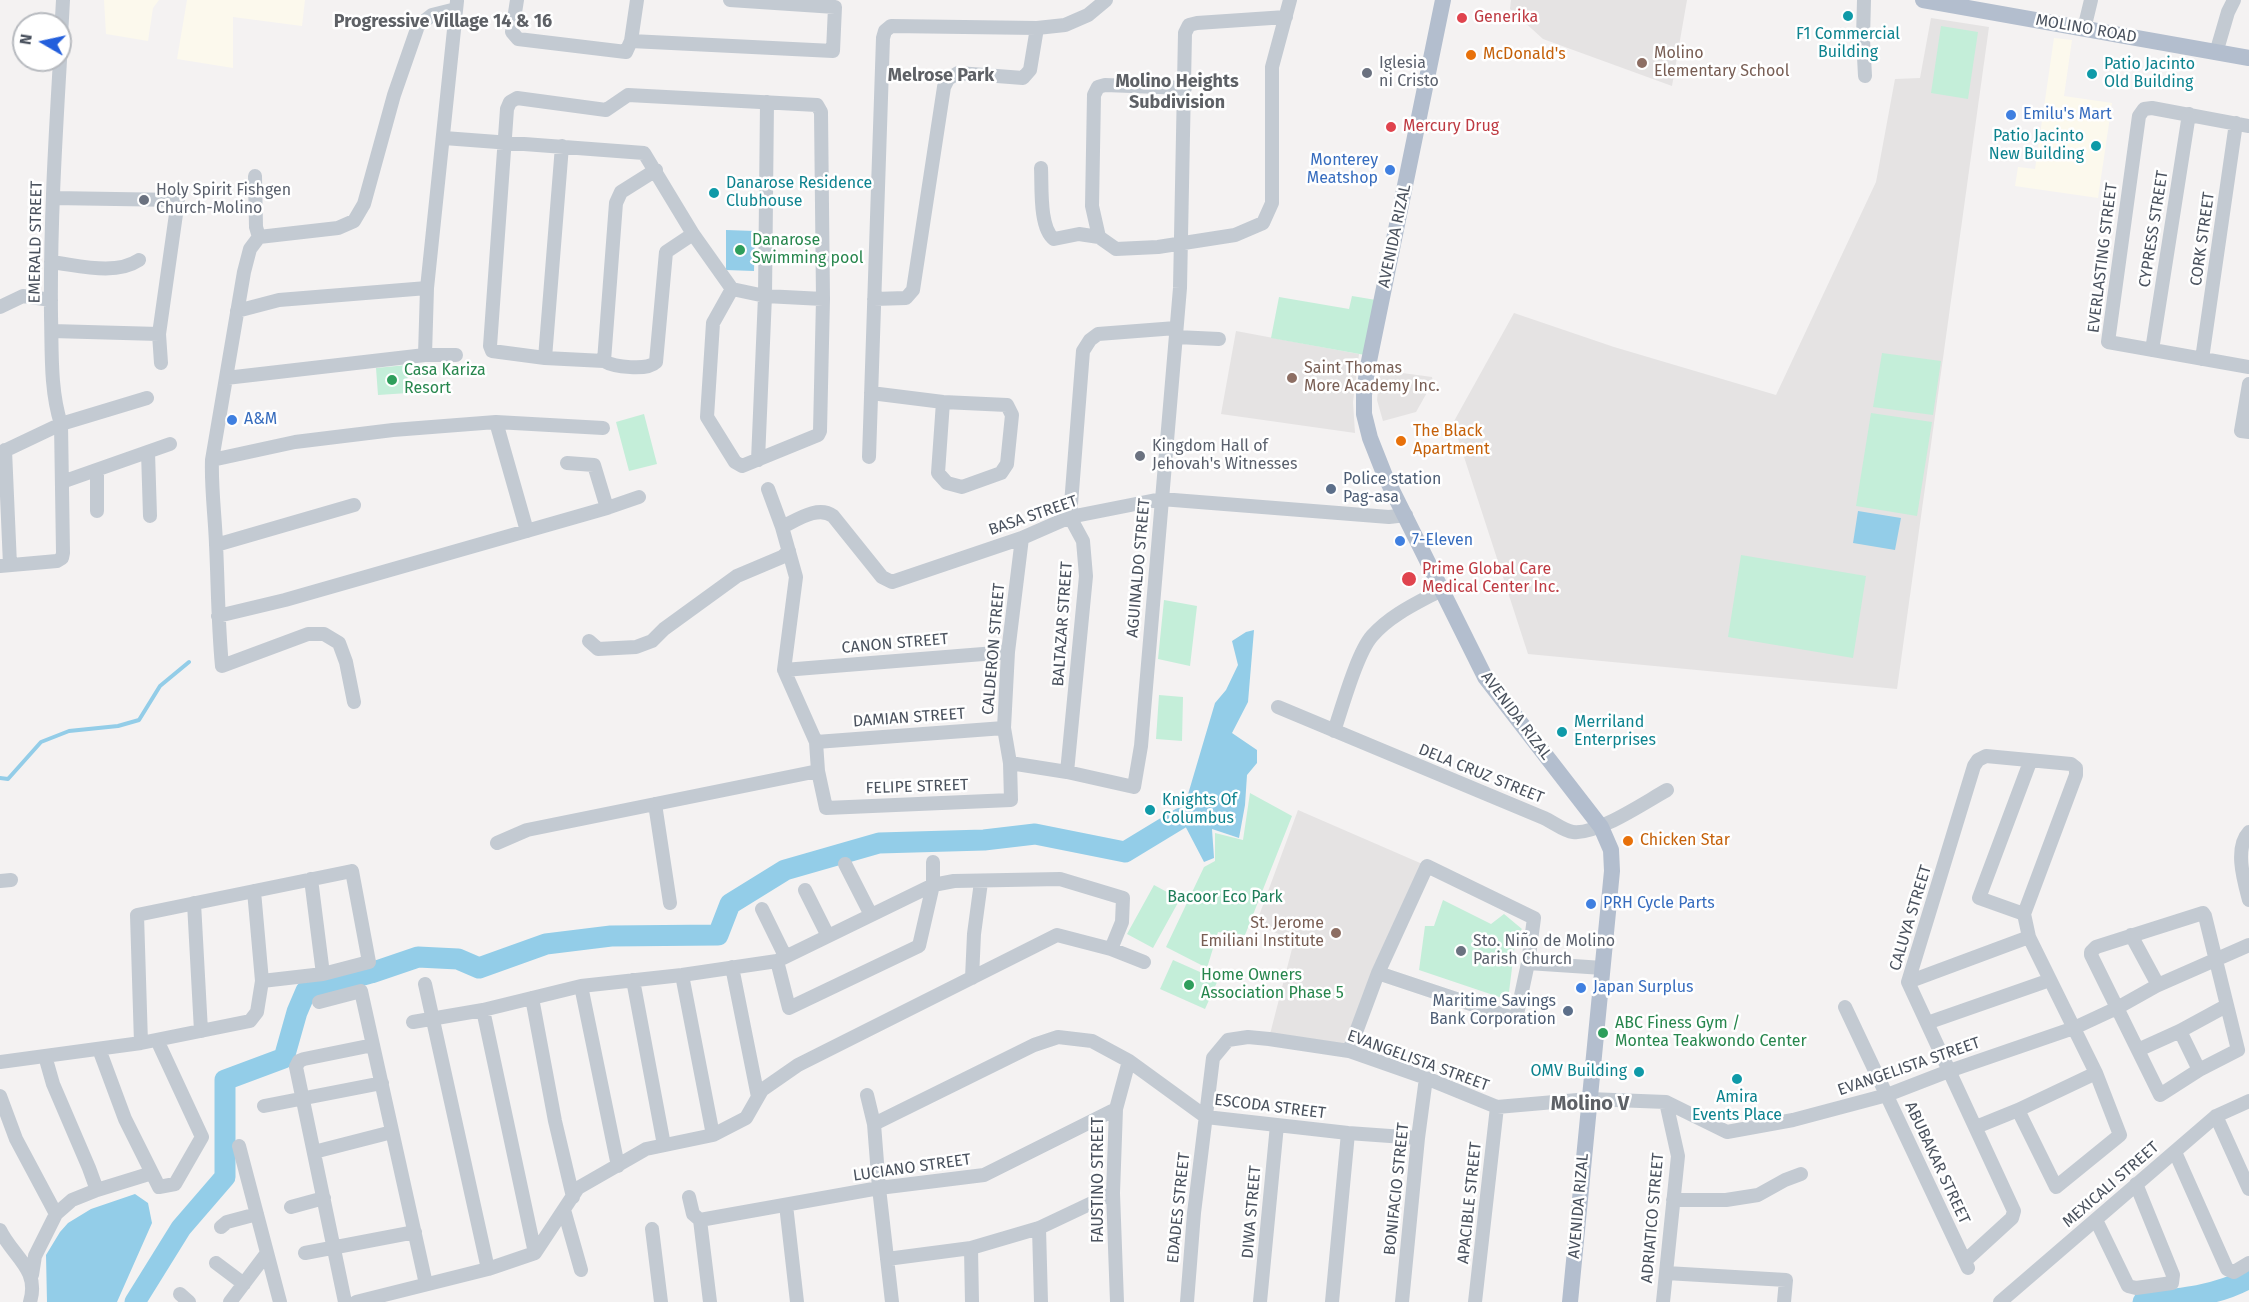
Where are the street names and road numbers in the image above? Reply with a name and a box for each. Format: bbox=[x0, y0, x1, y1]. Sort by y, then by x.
street label: MOLINO ROAD bbox=[2034, 11, 2138, 47]
street label: CYPRESS STREET bbox=[2135, 169, 2173, 289]
street label: EMERALD STREET bbox=[25, 181, 47, 303]
street label: AVENIDA RIZAL bbox=[1375, 182, 1415, 290]
street label: EVERLASTING STREET bbox=[2084, 182, 2122, 334]
street label: CORK STREET bbox=[2187, 191, 2219, 287]
street label: BASA STREET bbox=[986, 492, 1080, 540]
street label: AGUINALDO STREET bbox=[1123, 498, 1155, 638]
street label: BALTAZAR STREET bbox=[1049, 561, 1077, 687]
street label: CALDERON STREET bbox=[979, 582, 1009, 716]
street label: CANON STREET bbox=[841, 630, 949, 658]
street label: AVENIDA RIZAL bbox=[1477, 668, 1555, 764]
street label: DAMIAN STREET bbox=[852, 704, 966, 732]
street label: DELA CRUZ STREET bbox=[1416, 740, 1546, 808]
street label: FELIPE STREET bbox=[865, 776, 969, 798]
street label: CALUYA STREET bbox=[1886, 863, 1936, 973]
street label: EVANGELISTA STREET bbox=[1344, 1026, 1492, 1096]
street label: EVANGELISTA STREET bbox=[1835, 1034, 1983, 1100]
street label: ESCODA STREET bbox=[1213, 1091, 1327, 1123]
street label: ABUBAKAR STREET bbox=[1900, 1099, 1974, 1227]
street label: FAUSTINO STREET bbox=[1089, 1117, 1109, 1243]
street label: BONIFACIO STREET bbox=[1380, 1122, 1414, 1256]
street label: MEXICALI STREET bbox=[2059, 1138, 2163, 1232]
street label: APACIBLE STREET bbox=[1454, 1141, 1486, 1265]
street label: LUCIANO STREET bbox=[852, 1150, 972, 1186]
street label: EDADES STREET bbox=[1164, 1152, 1194, 1264]
street label: ADRIATICO STREET bbox=[1638, 1152, 1668, 1284]
street label: AVENIDA RIZAL bbox=[1565, 1153, 1593, 1259]
street label: DIWA STREET bbox=[1238, 1165, 1266, 1259]

